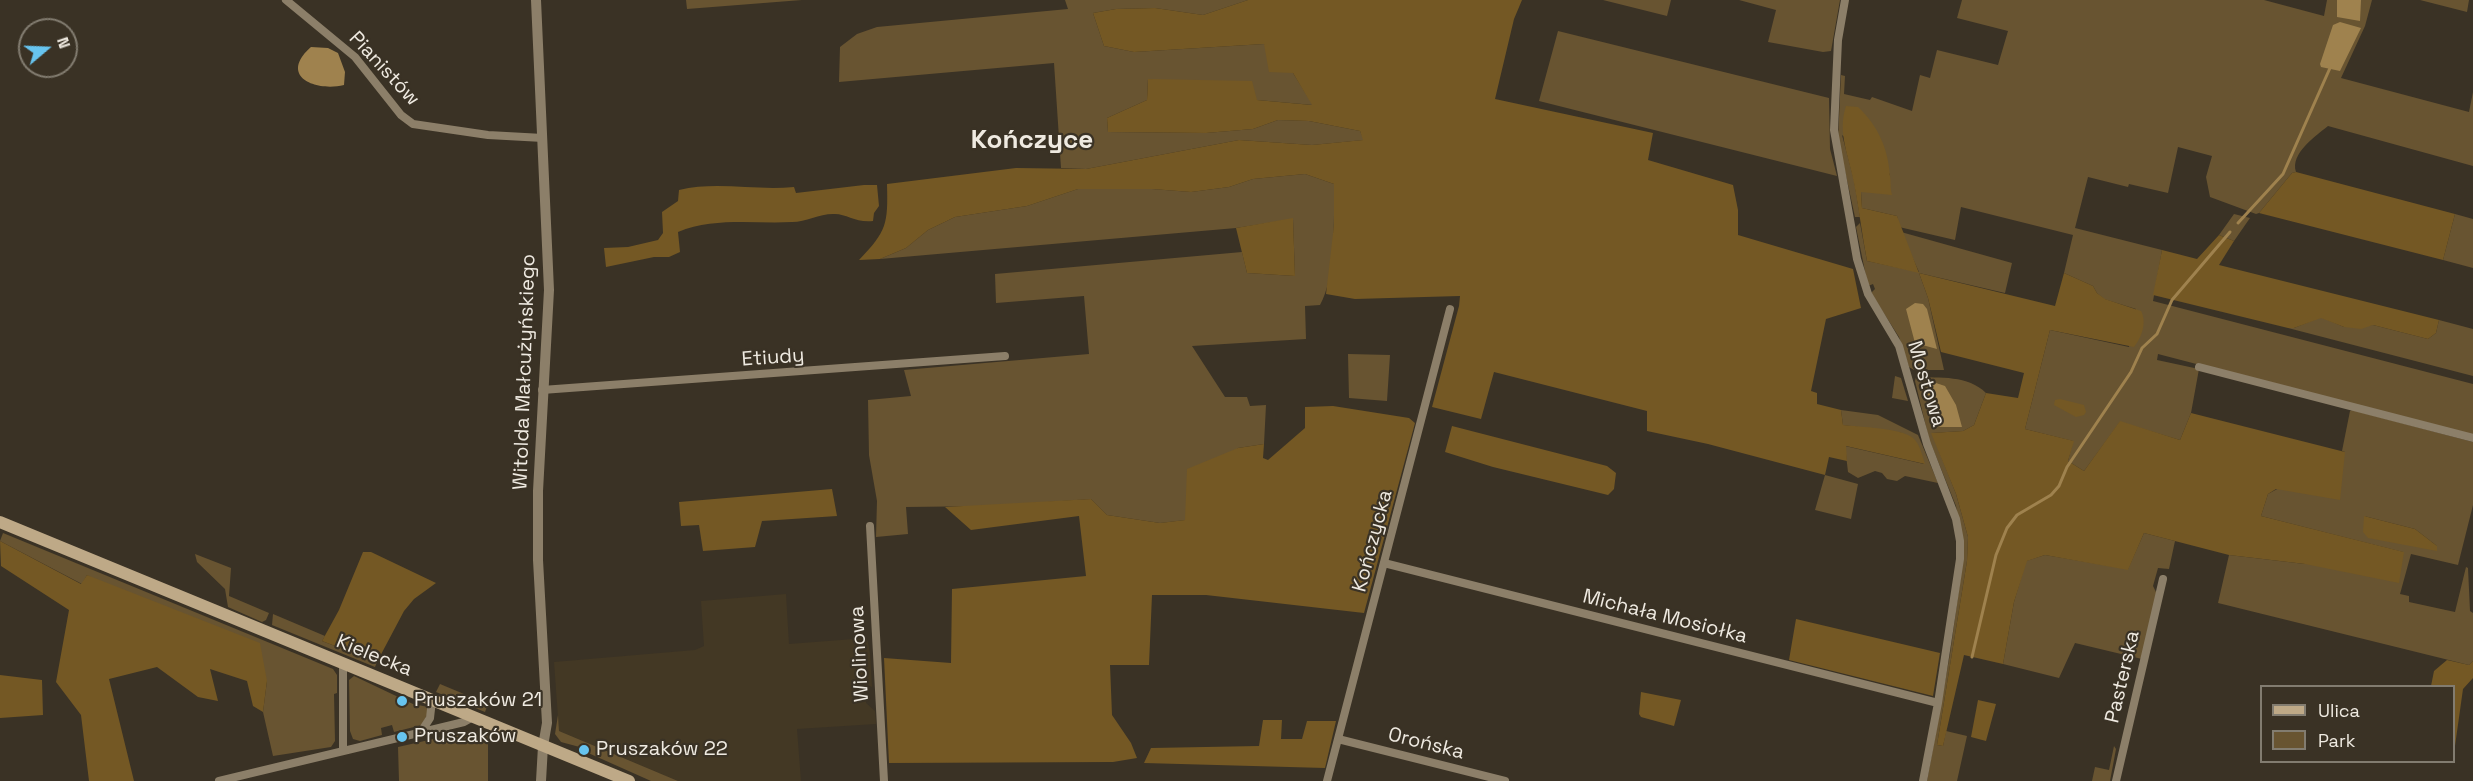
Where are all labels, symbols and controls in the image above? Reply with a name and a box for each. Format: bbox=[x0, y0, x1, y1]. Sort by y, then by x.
north arrow bbox=[18, 18, 78, 78]
street label: Pianistów bbox=[344, 27, 424, 111]
text: N bbox=[52, 34, 75, 51]
district label: Kończyce bbox=[971, 125, 1093, 157]
street label: Witolda Małcużyńskiego bbox=[509, 253, 541, 491]
street label: Mostowa bbox=[1902, 338, 1950, 430]
street label: Etiudy bbox=[741, 344, 805, 372]
street label: Kończycka bbox=[1348, 487, 1398, 595]
street label: Michała Mosiołka bbox=[1580, 585, 1750, 649]
street label: Wiolinowa bbox=[845, 605, 875, 703]
street label: Pasterska bbox=[2101, 628, 2145, 726]
street label: Kielecka bbox=[333, 630, 415, 682]
legend bbox=[2260, 685, 2455, 763]
place label: Pruszaków 21 bbox=[414, 689, 542, 713]
marker: Pruszaków 21 bbox=[395, 694, 409, 708]
text: Ulica bbox=[2318, 699, 2360, 722]
street label: Orońska bbox=[1385, 723, 1467, 765]
place label: Pruszaków bbox=[414, 725, 517, 749]
text: Park bbox=[2318, 729, 2355, 752]
marker: Pruszaków bbox=[395, 730, 409, 744]
place label: Pruszaków 22 bbox=[596, 738, 728, 762]
marker: Pruszaków 22 bbox=[577, 743, 591, 757]

